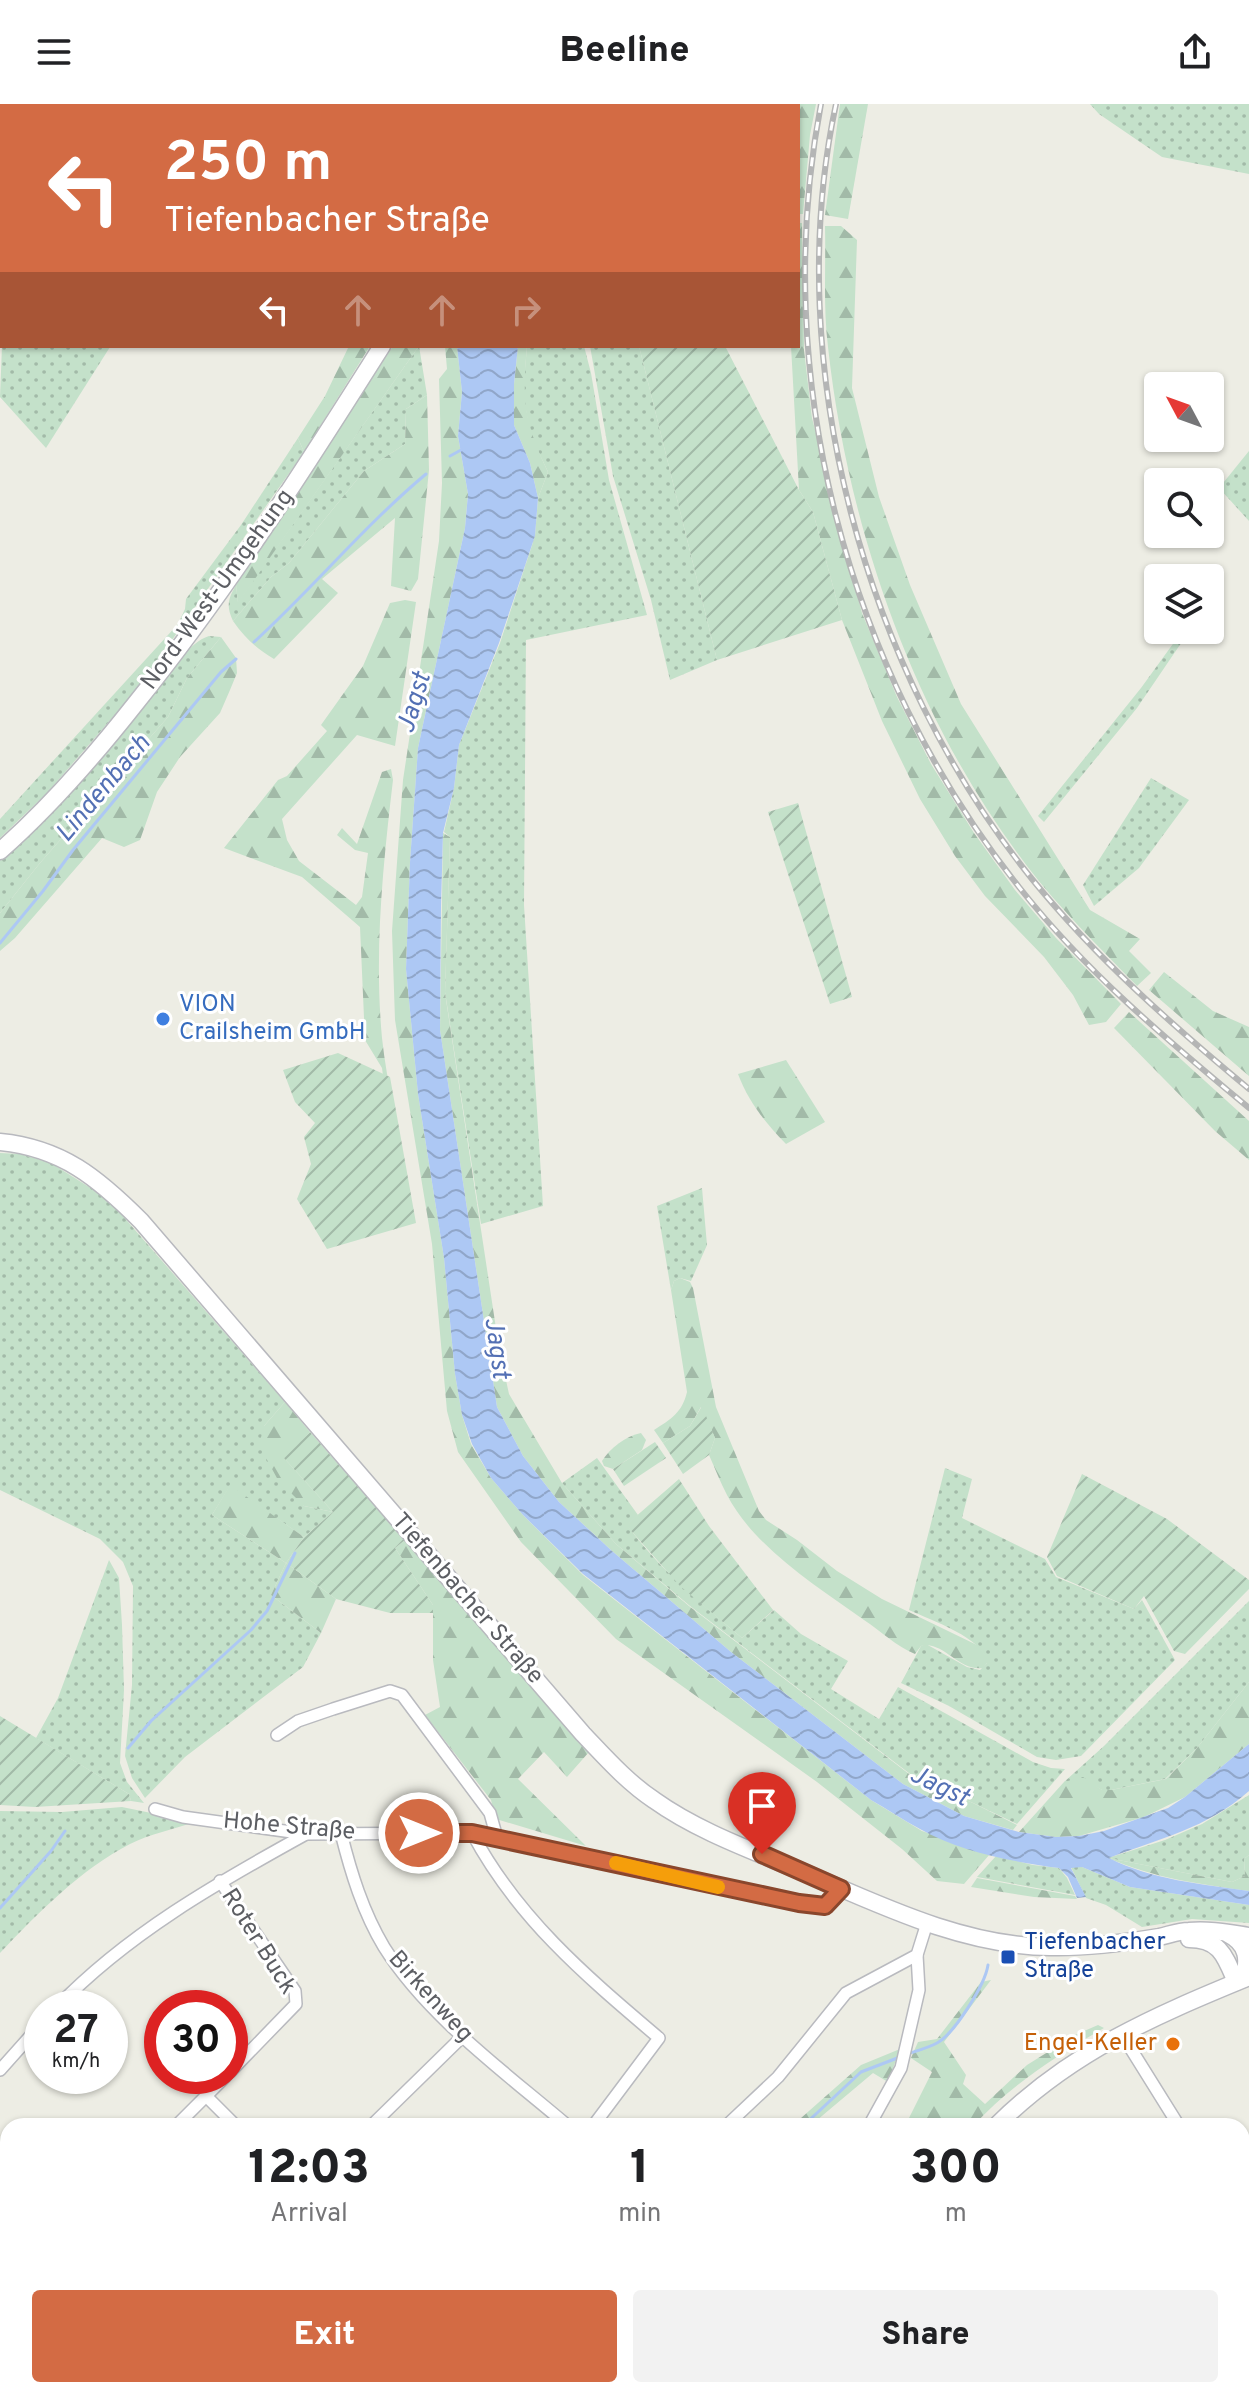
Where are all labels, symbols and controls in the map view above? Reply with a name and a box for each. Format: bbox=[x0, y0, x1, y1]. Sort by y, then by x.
text: Beeline bbox=[559, 29, 690, 75]
icon: menu bbox=[32, 30, 76, 74]
icon: share bbox=[1173, 30, 1217, 74]
text: 250 m bbox=[164, 130, 332, 200]
icon: left bbox=[32, 136, 136, 240]
text: Tiefenbacher Straße bbox=[164, 199, 490, 245]
icon: left bbox=[252, 288, 296, 332]
icon: ahead bbox=[336, 288, 380, 332]
icon: ahead bbox=[420, 288, 464, 332]
icon: right bbox=[504, 288, 548, 332]
north arrow bbox=[1144, 372, 1224, 452]
map controls bbox=[1144, 372, 1224, 644]
button: search bbox=[1144, 468, 1224, 548]
street label: Nord-West-Umgehung bbox=[135, 484, 301, 696]
button: layers bbox=[1144, 564, 1224, 644]
water label: Jagst bbox=[390, 667, 440, 737]
water label: Lindenbach bbox=[49, 728, 159, 850]
place label: VION Crailsheim GmbH bbox=[179, 990, 366, 1048]
marker: VION Crailsheim GmbH bbox=[154, 1010, 172, 1028]
water label: Jagst bbox=[475, 1315, 517, 1383]
street label: Tiefenbacher Straße bbox=[384, 1507, 550, 1691]
water label: Jagst bbox=[904, 1759, 976, 1816]
pin bbox=[728, 1772, 796, 1854]
icon: arrive bbox=[740, 1784, 784, 1828]
position arrow bbox=[377, 1791, 461, 1875]
street label: Hohe Straße bbox=[222, 1806, 356, 1848]
street label: Roter Buck bbox=[214, 1883, 302, 2001]
place label: Tiefenbacher Straße bbox=[1024, 1928, 1166, 1986]
street label: Birkenweg bbox=[381, 1945, 479, 2049]
marker: Tiefenbacher Straße bbox=[999, 1948, 1017, 1966]
speed limit sign: 30 bbox=[144, 1990, 248, 2094]
text: 27 bbox=[53, 2007, 99, 2057]
place label: Engel-Keller bbox=[1024, 2029, 1157, 2059]
marker: Engel-Keller bbox=[1164, 2035, 1182, 2053]
text: km/h bbox=[52, 2049, 100, 2075]
text: 12:03 bbox=[248, 2140, 370, 2200]
text: 1 bbox=[630, 2140, 650, 2200]
text: 300 bbox=[910, 2140, 1002, 2200]
text: Arrival bbox=[270, 2198, 348, 2231]
text: min bbox=[618, 2198, 661, 2231]
text: m bbox=[945, 2198, 967, 2231]
button: Exit bbox=[32, 2290, 617, 2382]
button: Share bbox=[633, 2290, 1218, 2382]

